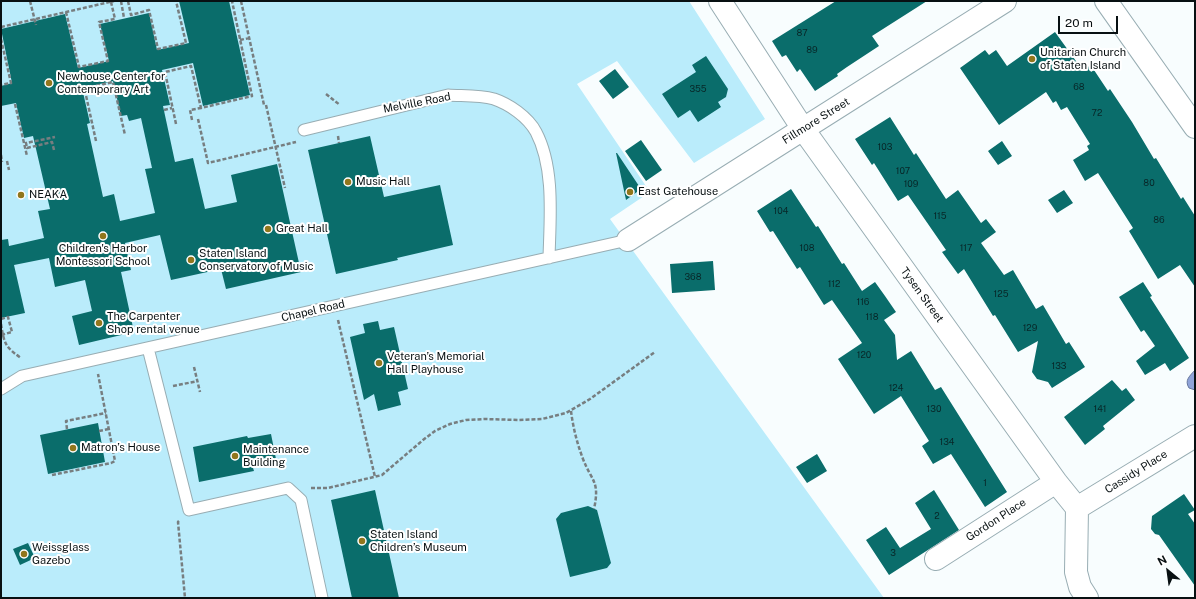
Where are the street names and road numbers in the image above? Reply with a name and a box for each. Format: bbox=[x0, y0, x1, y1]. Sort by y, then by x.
street label: Melville Road bbox=[382, 90, 452, 116]
street label: Fillmore Street bbox=[780, 95, 852, 147]
street label: Tysen Street bbox=[898, 265, 946, 325]
street label: Chapel Road bbox=[280, 297, 346, 325]
street label: Cassidy Place bbox=[1102, 448, 1170, 496]
street label: Gordon Place bbox=[964, 496, 1028, 544]

